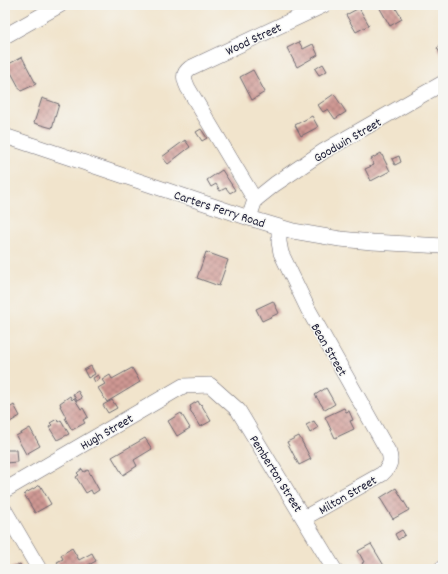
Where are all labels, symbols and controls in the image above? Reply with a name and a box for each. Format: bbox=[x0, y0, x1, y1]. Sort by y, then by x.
street label: Wood Street bbox=[223, 19, 285, 61]
street label: Goodwin Street bbox=[311, 114, 386, 168]
street label: Carters Ferry Road bbox=[171, 187, 267, 234]
street label: Bean Street bbox=[305, 320, 351, 381]
street label: Hugh Street bbox=[77, 410, 137, 456]
street label: Pemberton Street bbox=[244, 432, 306, 517]
street label: Milton Street bbox=[316, 472, 381, 520]

